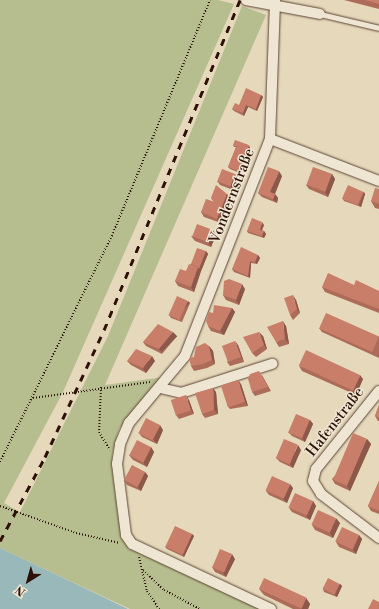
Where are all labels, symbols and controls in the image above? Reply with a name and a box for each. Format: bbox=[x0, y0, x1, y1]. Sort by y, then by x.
street label: Vondernstraße bbox=[206, 146, 258, 246]
street label: Hafenstraße bbox=[302, 384, 368, 460]
north arrow bbox=[8, 561, 48, 601]
text: N bbox=[13, 582, 28, 599]

